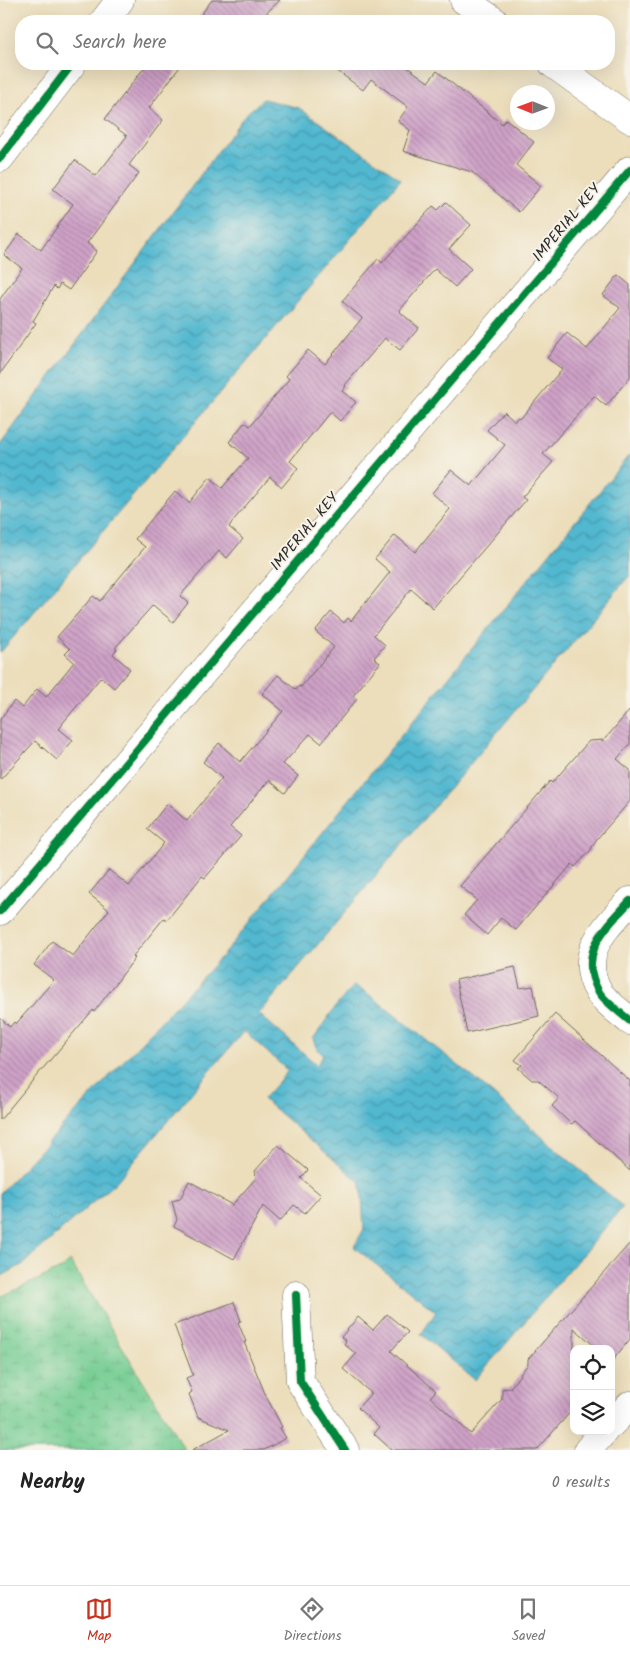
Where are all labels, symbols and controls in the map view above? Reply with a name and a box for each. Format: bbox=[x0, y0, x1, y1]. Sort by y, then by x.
search box bbox=[15, 15, 615, 70]
text: Search here bbox=[73, 28, 167, 58]
icon: search bbox=[33, 29, 61, 57]
north arrow bbox=[510, 85, 555, 130]
street label: IMPERIAL KEY bbox=[527, 177, 608, 268]
street label: IMPERIAL KEY bbox=[265, 486, 346, 577]
map controls bbox=[570, 1345, 615, 1435]
button: locate bbox=[570, 1345, 615, 1390]
button: layers bbox=[570, 1390, 615, 1435]
text: Nearby bbox=[20, 1466, 85, 1499]
text: 0 results bbox=[552, 1470, 610, 1495]
tab: Map bbox=[85, 1595, 113, 1647]
tab: Directions bbox=[283, 1595, 341, 1647]
tab: Saved bbox=[512, 1595, 545, 1647]

